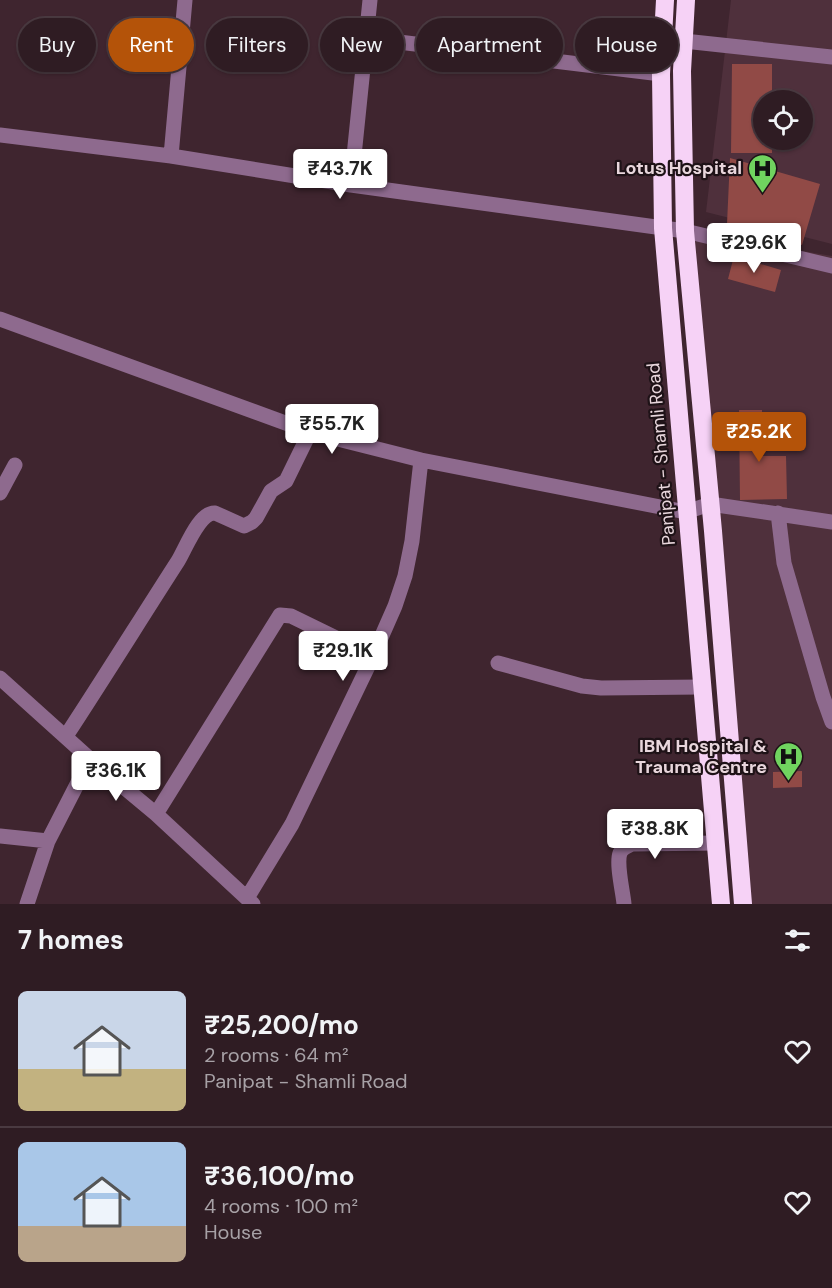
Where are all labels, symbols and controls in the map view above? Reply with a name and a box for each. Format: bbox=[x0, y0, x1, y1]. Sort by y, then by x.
chip: Buy bbox=[18, 18, 96, 72]
chip: Rent bbox=[108, 18, 194, 72]
chip: Filters bbox=[206, 18, 308, 72]
chip: New bbox=[320, 18, 404, 72]
chip: Apartment bbox=[416, 18, 563, 72]
chip: House bbox=[575, 18, 678, 72]
map controls bbox=[753, 90, 813, 150]
button: locate bbox=[753, 90, 813, 150]
pin: ₹43.7K bbox=[291, 149, 389, 200]
hospital icon: Lotus Hospital bbox=[747, 152, 779, 194]
text: ₹43.7K bbox=[307, 155, 373, 181]
place label: Lotus Hospital bbox=[616, 156, 742, 180]
pin: ₹29.6K bbox=[705, 223, 803, 274]
text: ₹29.6K bbox=[721, 229, 787, 255]
street label: Panipat - Shamli Road bbox=[641, 362, 681, 546]
pin: ₹55.7K bbox=[283, 404, 381, 455]
text: ₹55.7K bbox=[299, 410, 365, 436]
pin: ₹25.2K bbox=[710, 412, 808, 463]
text: ₹25.2K bbox=[726, 418, 792, 444]
pin: ₹29.1K bbox=[294, 631, 392, 682]
text: ₹29.1K bbox=[313, 637, 373, 663]
place label: IBM Hospital & Trauma Centre bbox=[635, 734, 767, 779]
hospital icon: IBM Hospital & Trauma Centre bbox=[772, 740, 804, 782]
pin: ₹36.1K bbox=[67, 751, 165, 802]
text: ₹36.1K bbox=[85, 757, 147, 783]
pin: ₹38.8K bbox=[606, 809, 704, 860]
text: ₹38.8K bbox=[621, 815, 689, 841]
text: 7 homes bbox=[18, 923, 124, 957]
icon: filters bbox=[781, 924, 814, 957]
text: ₹25,200/mo bbox=[204, 1008, 359, 1042]
icon: home bbox=[66, 1015, 138, 1087]
icon: heart bbox=[781, 1035, 814, 1068]
text: 2 rooms · 64 m² bbox=[204, 1042, 348, 1068]
text: Panipat - Shamli Road bbox=[204, 1068, 408, 1094]
text: ₹36,100/mo bbox=[204, 1159, 355, 1193]
icon: home bbox=[66, 1166, 138, 1238]
icon: heart bbox=[781, 1186, 814, 1219]
text: 4 rooms · 100 m² bbox=[204, 1193, 358, 1219]
text: House bbox=[204, 1219, 262, 1245]

